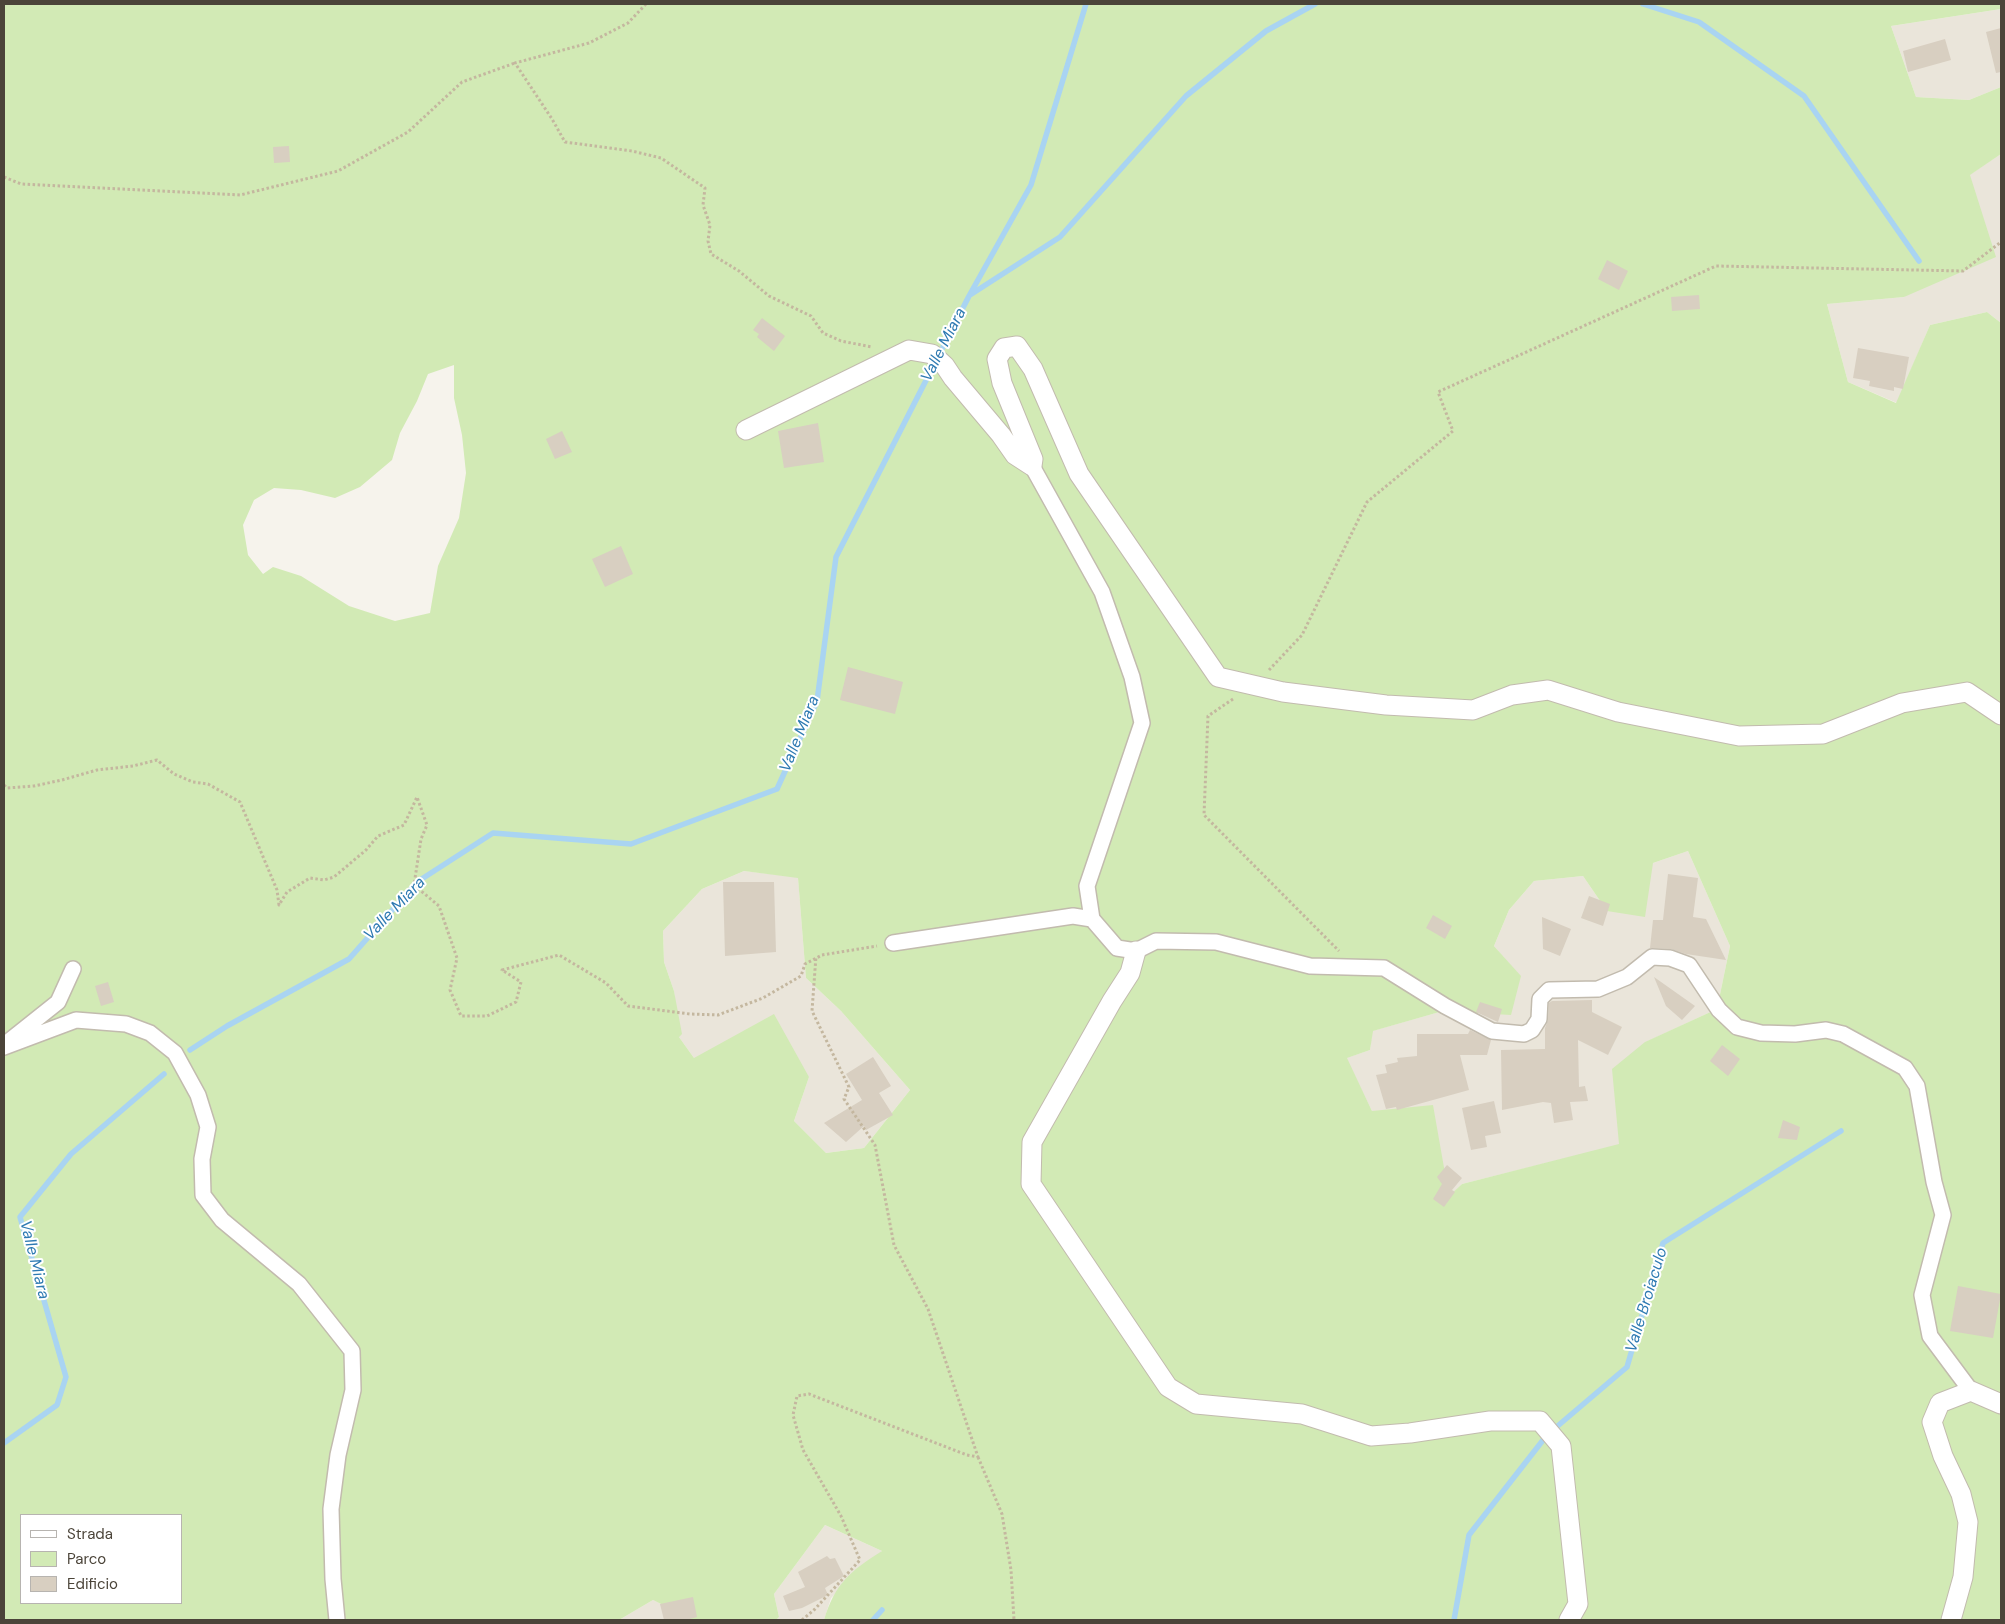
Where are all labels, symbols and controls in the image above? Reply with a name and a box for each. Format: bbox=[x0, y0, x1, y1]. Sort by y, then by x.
water label: Valle Miara bbox=[917, 305, 971, 385]
water label: Valle Miara bbox=[776, 693, 824, 775]
water label: Valle Miara bbox=[360, 873, 430, 945]
water label: Valle Miara bbox=[15, 1219, 53, 1301]
water label: Valle Broiaculo bbox=[1622, 1245, 1672, 1355]
legend bbox=[20, 1514, 182, 1604]
text: Strada bbox=[67, 1524, 113, 1544]
text: Parco bbox=[67, 1549, 106, 1569]
text: Edificio bbox=[67, 1574, 118, 1594]

